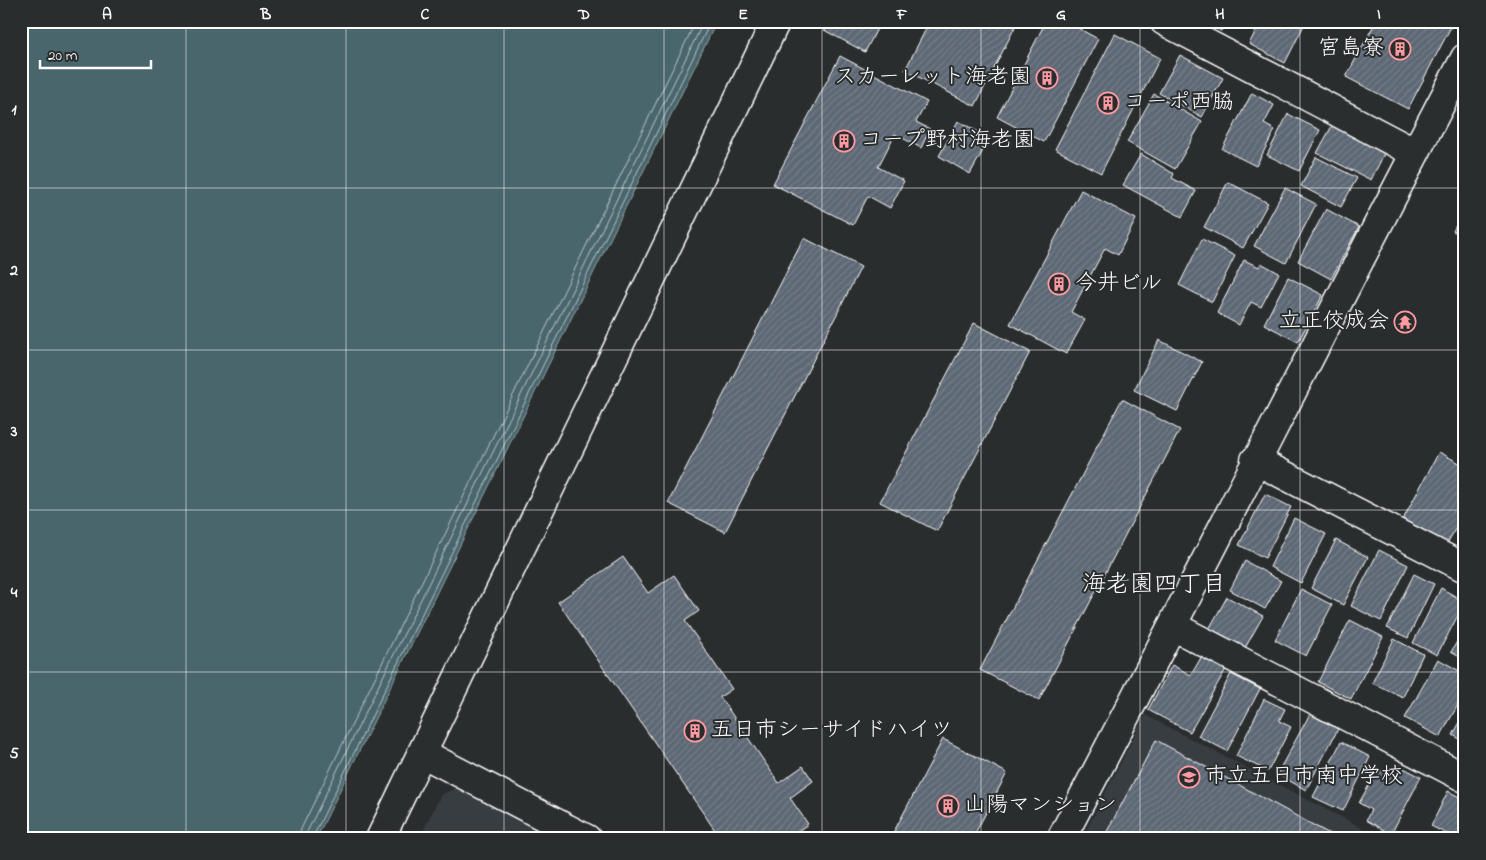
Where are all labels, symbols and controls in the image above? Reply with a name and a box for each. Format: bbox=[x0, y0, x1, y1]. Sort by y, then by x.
text: A bbox=[102, 3, 112, 27]
text: B bbox=[260, 3, 272, 27]
text: C bbox=[421, 3, 430, 27]
text: D bbox=[577, 3, 590, 27]
text: E bbox=[738, 3, 748, 27]
text: F bbox=[896, 3, 908, 27]
text: G bbox=[1056, 3, 1066, 27]
text: H bbox=[1215, 3, 1225, 27]
text: I bbox=[1377, 3, 1381, 27]
place label: 宮島寮 bbox=[1318, 33, 1384, 65]
building icon: 宮島寮 bbox=[1388, 37, 1412, 61]
scale bar bbox=[40, 38, 151, 70]
text: 20 m bbox=[48, 45, 78, 67]
place label: スカーレット海老園 bbox=[834, 62, 1031, 94]
building icon: スカーレット海老園 bbox=[1035, 66, 1059, 90]
place label: コーポ西脇 bbox=[1124, 87, 1234, 119]
building icon: コーポ西脇 bbox=[1096, 91, 1120, 115]
text: 1 bbox=[11, 98, 17, 122]
place label: コープ野村海老園 bbox=[860, 125, 1035, 157]
building icon: コープ野村海老園 bbox=[832, 129, 856, 153]
text: 2 bbox=[9, 259, 18, 283]
place label: 今井ビル bbox=[1075, 268, 1163, 300]
building icon: 今井ビル bbox=[1047, 272, 1071, 296]
place label: 立正佼成会 bbox=[1279, 306, 1389, 338]
temple icon: 立正佼成会 bbox=[1393, 310, 1417, 334]
text: 3 bbox=[10, 420, 18, 444]
district label: 海老園四丁目 bbox=[1082, 568, 1226, 603]
text: 4 bbox=[10, 581, 18, 605]
place label: 五日市シーサイドハイツ bbox=[711, 715, 953, 747]
building icon: 五日市シーサイドハイツ bbox=[683, 719, 707, 743]
text: 5 bbox=[9, 742, 19, 766]
place label: 市立五日市南中学校 bbox=[1205, 761, 1403, 793]
school or university icon: 市立五日市南中学校 bbox=[1177, 765, 1201, 789]
place label: 山陽マンション bbox=[964, 790, 1117, 822]
building icon: 山陽マンション bbox=[936, 794, 960, 818]

